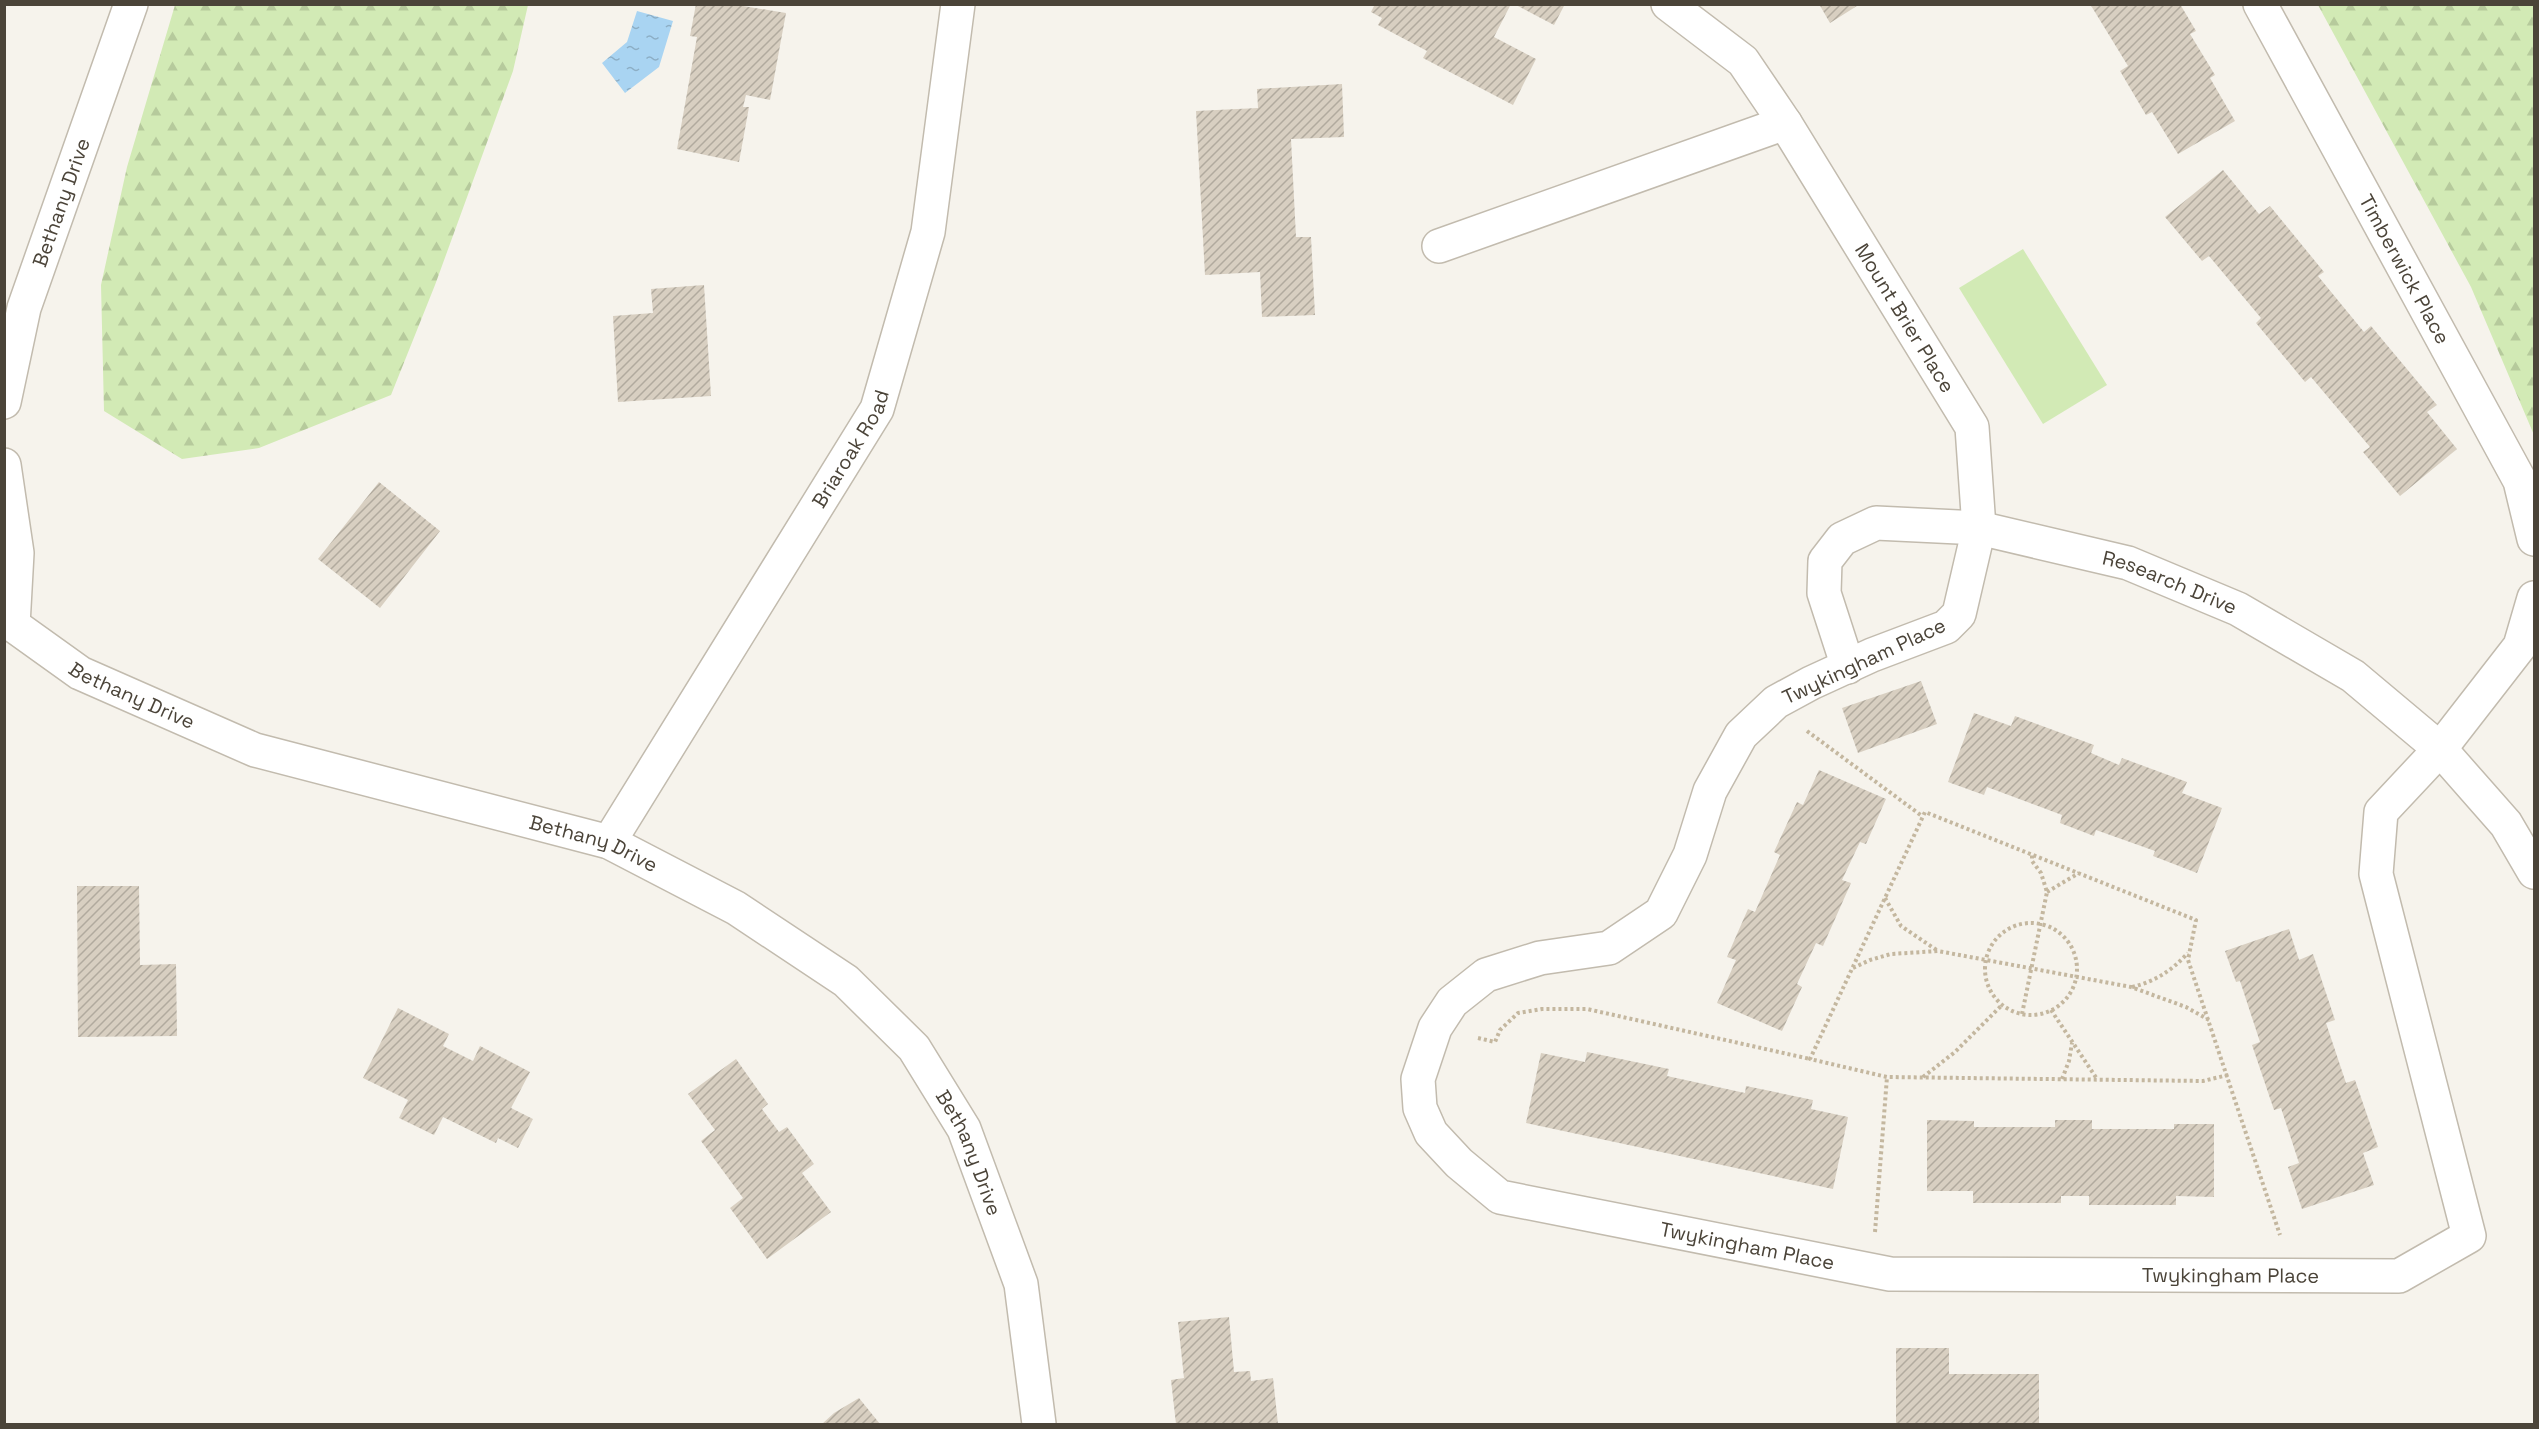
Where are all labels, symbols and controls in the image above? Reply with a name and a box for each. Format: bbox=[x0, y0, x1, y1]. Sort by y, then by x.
street label: Bethany Drive bbox=[26, 134, 96, 270]
street label: Timberwick Place bbox=[2353, 190, 2456, 349]
street label: Mount Brier Place bbox=[1849, 239, 1961, 397]
street label: Briaroak Road bbox=[806, 387, 895, 513]
street label: Research Drive bbox=[2100, 544, 2241, 620]
street label: Twykingham Place bbox=[1778, 612, 1950, 710]
street label: Bethany Drive bbox=[63, 656, 199, 735]
street label: Bethany Drive bbox=[526, 809, 662, 878]
street label: Bethany Drive bbox=[930, 1085, 1008, 1219]
street label: Twykingham Place bbox=[1658, 1216, 1837, 1276]
street label: Twykingham Place bbox=[2142, 1262, 2319, 1289]

